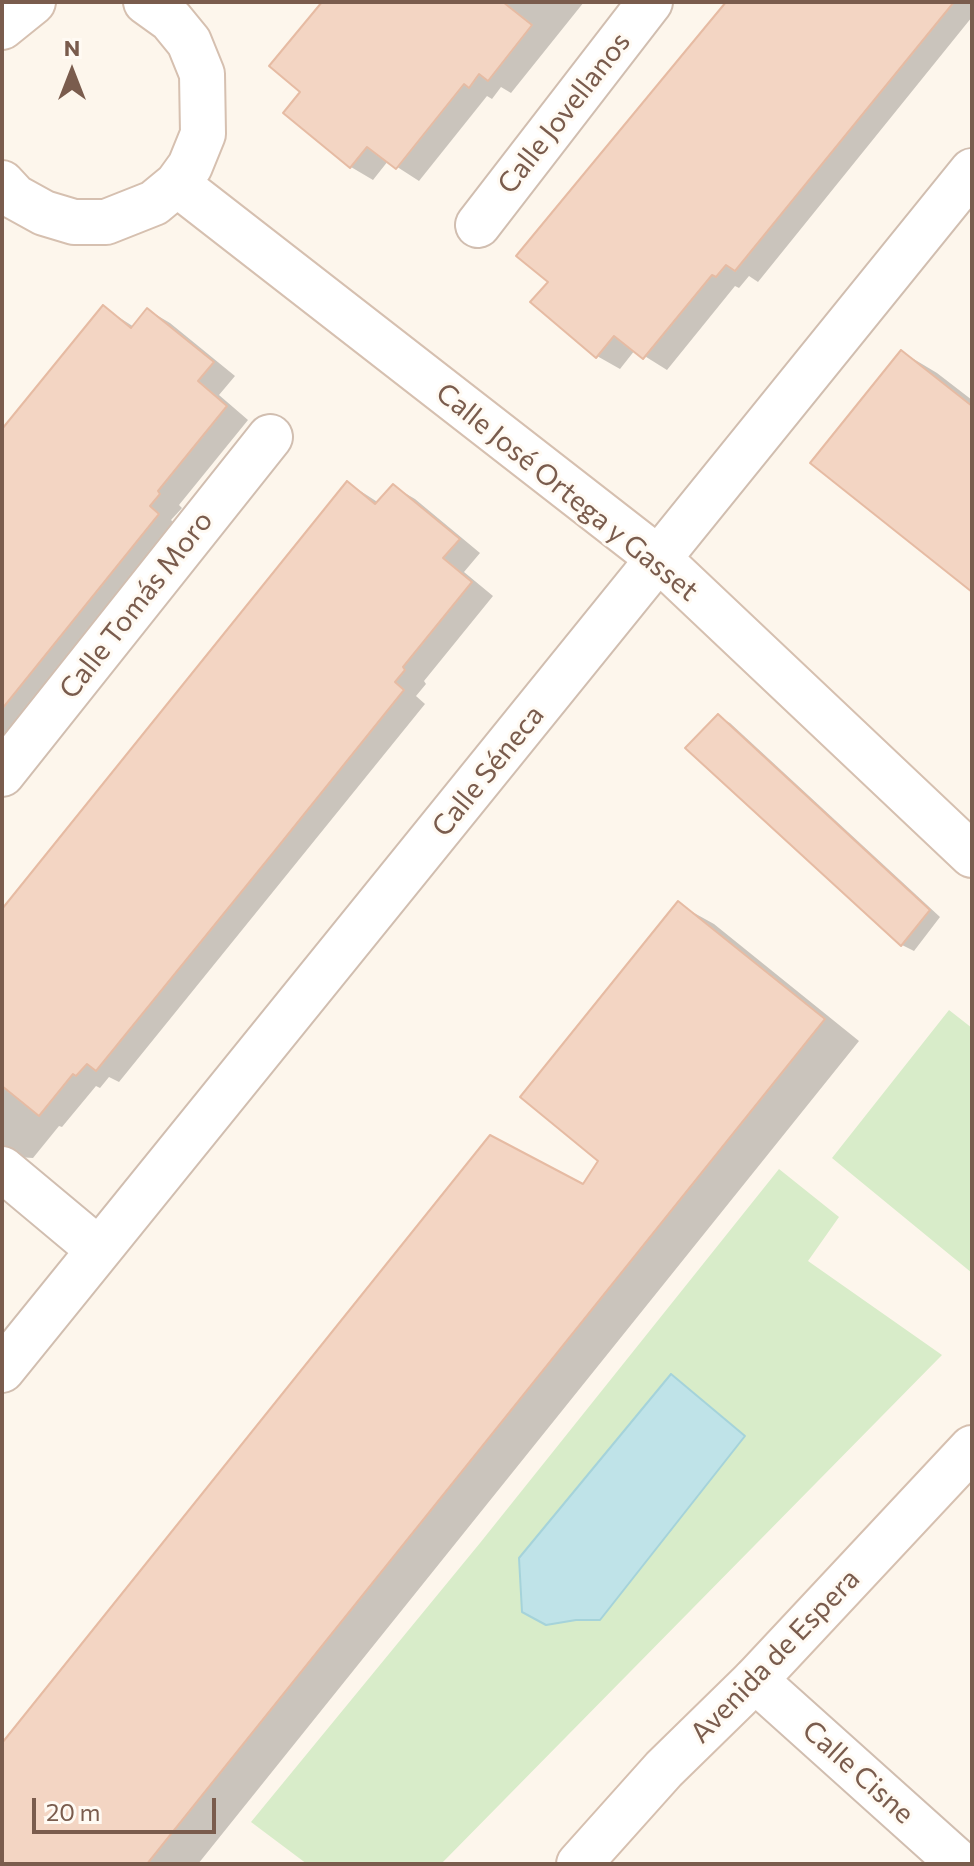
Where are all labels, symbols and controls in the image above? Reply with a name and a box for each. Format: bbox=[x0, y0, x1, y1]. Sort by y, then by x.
street label: Calle Jovellanos bbox=[491, 26, 637, 200]
north arrow bbox=[32, 32, 112, 112]
text: N bbox=[64, 34, 80, 61]
street label: Calle José Ortega y Gasset bbox=[429, 376, 705, 608]
street label: Calle Tomás Moro bbox=[52, 505, 220, 705]
street label: Calle Séneca bbox=[425, 699, 551, 843]
street label: Avenida de Espera bbox=[683, 1562, 867, 1750]
street label: Calle Cisne bbox=[795, 1713, 921, 1831]
scale bar bbox=[36, 1782, 220, 1832]
text: 20 m bbox=[46, 1797, 100, 1826]

